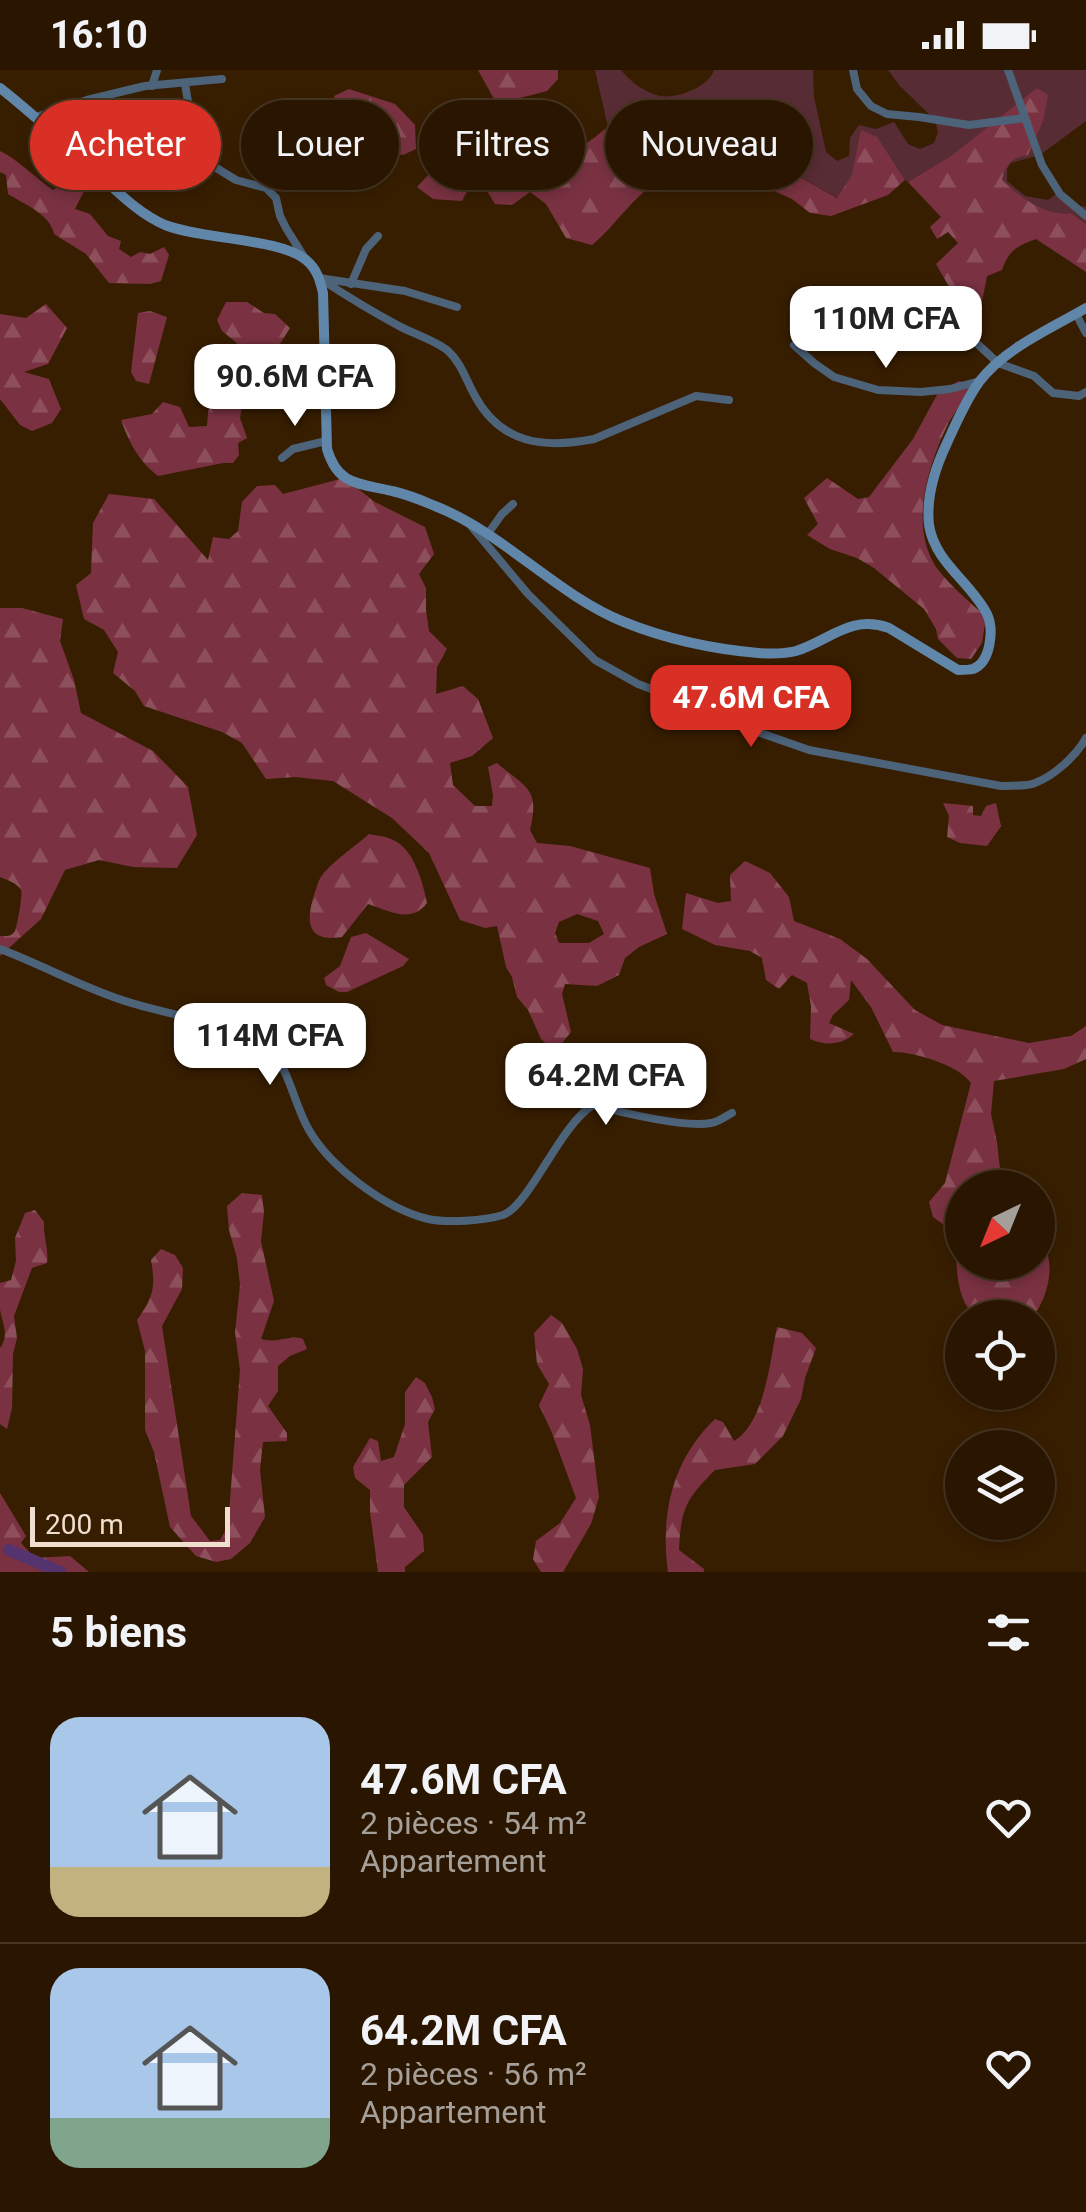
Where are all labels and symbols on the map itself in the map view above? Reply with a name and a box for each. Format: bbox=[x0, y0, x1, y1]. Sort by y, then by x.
pin: 110M CFA bbox=[783, 286, 989, 371]
pin: 90.6M CFA bbox=[181, 344, 409, 429]
pin: 47.6M CFA bbox=[637, 665, 865, 750]
pin: 114M CFA bbox=[167, 1003, 373, 1088]
pin: 64.2M CFA bbox=[492, 1043, 720, 1128]
north arrow bbox=[945, 1170, 1055, 1280]
scale bar bbox=[30, 1502, 230, 1546]

